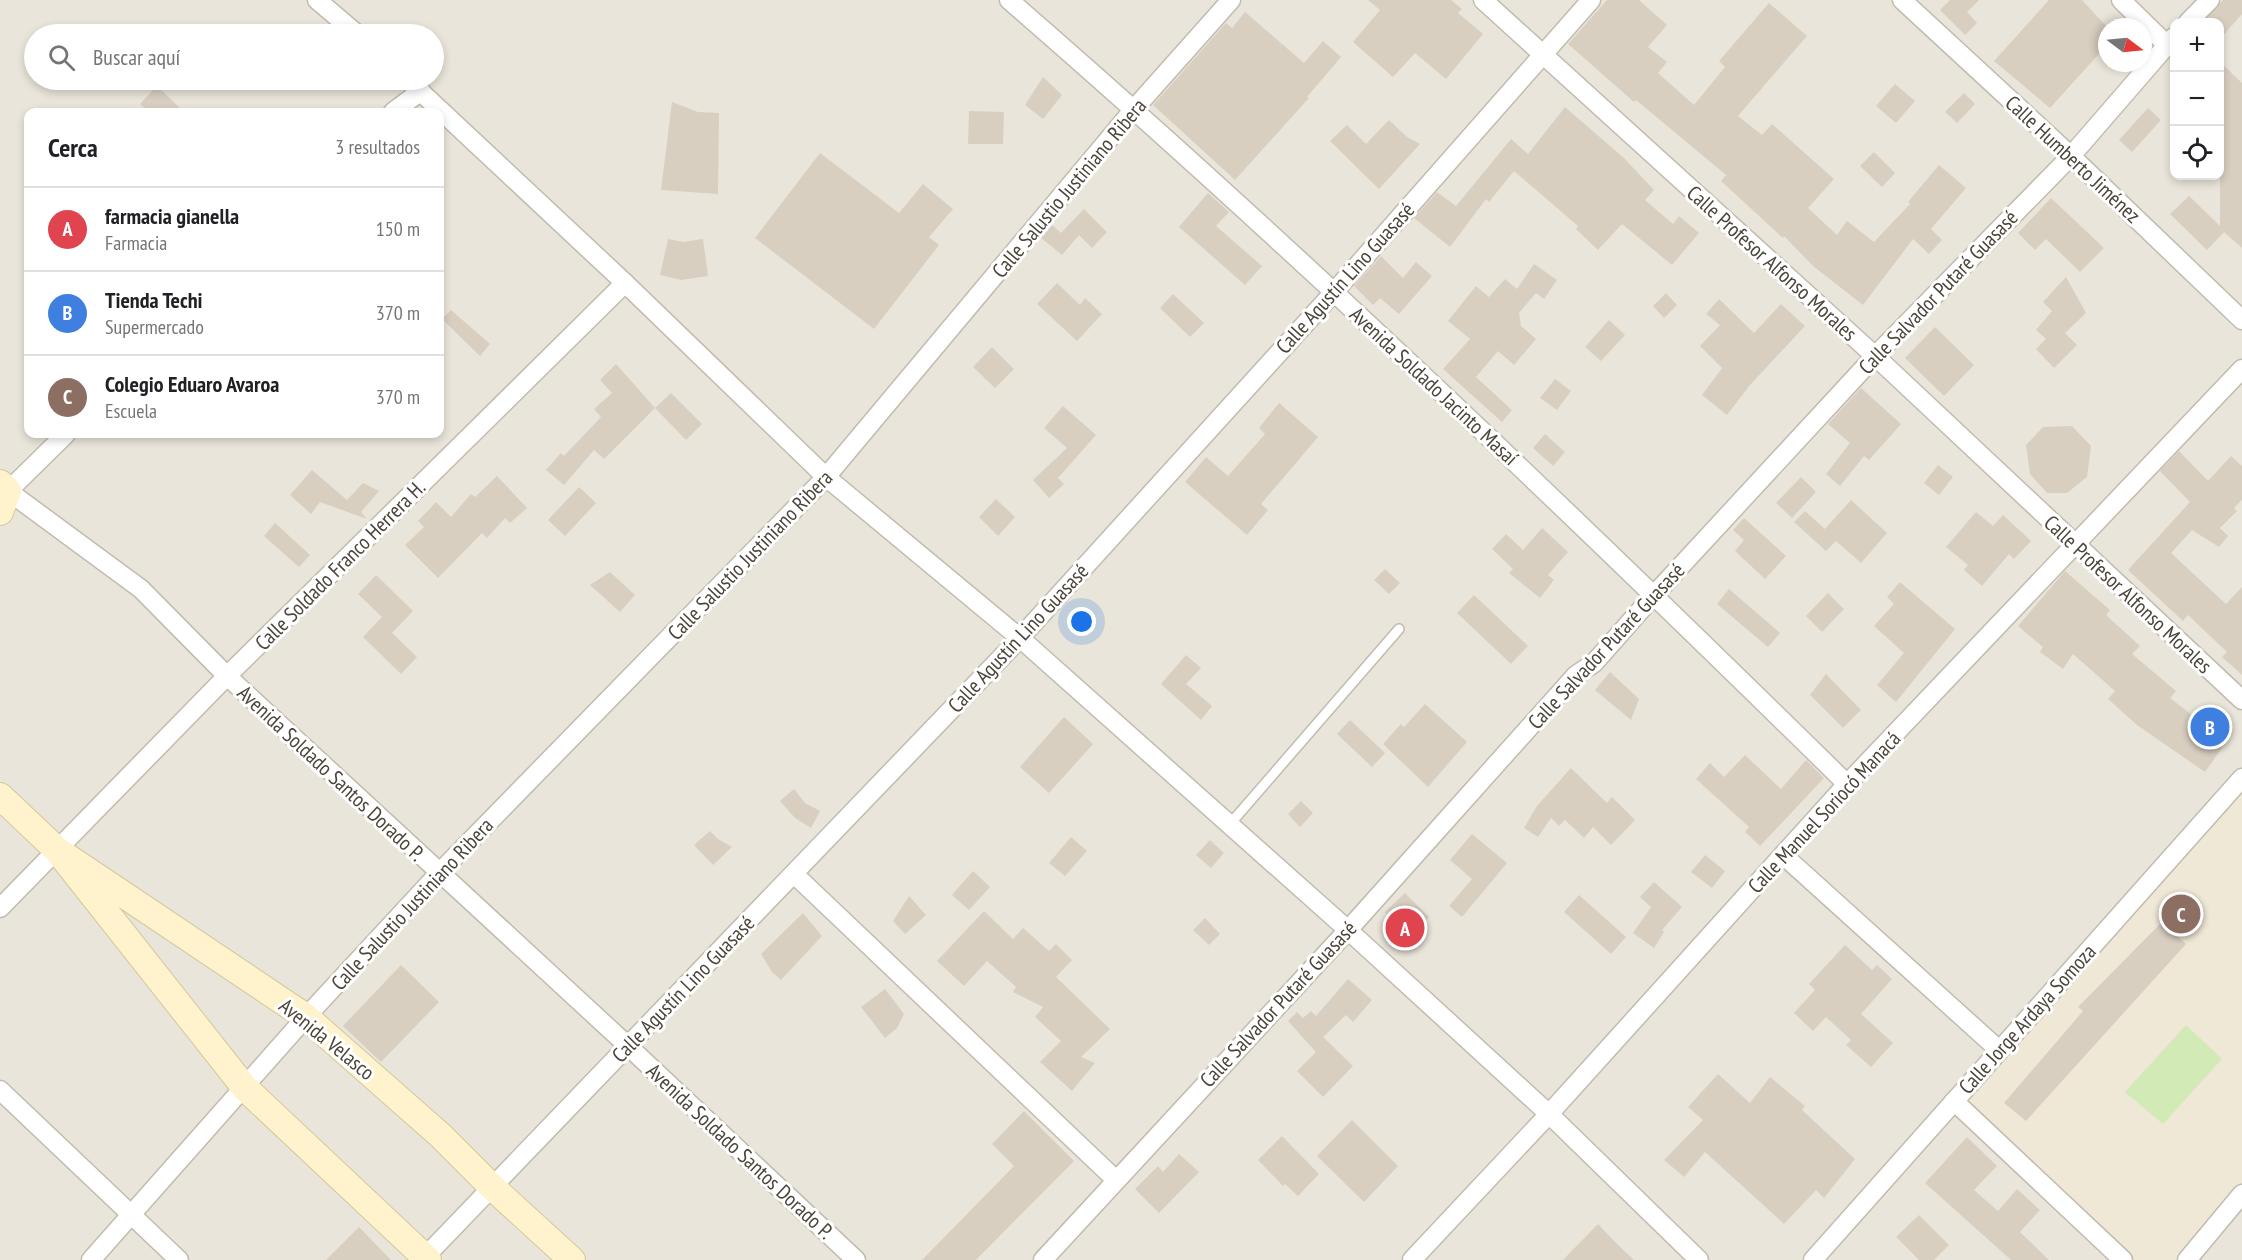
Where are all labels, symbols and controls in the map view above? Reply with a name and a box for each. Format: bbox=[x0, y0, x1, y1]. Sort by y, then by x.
north arrow bbox=[2098, 18, 2152, 72]
map controls bbox=[2170, 18, 2224, 180]
button: + bbox=[2170, 18, 2224, 72]
search box bbox=[24, 24, 444, 90]
icon: search bbox=[45, 41, 78, 74]
text: Buscar aquí bbox=[93, 43, 180, 71]
button: − bbox=[2170, 72, 2224, 126]
street label: Calle Humberto Jiménez bbox=[2000, 89, 2146, 229]
street label: Calle Salustio Justiniano Ribera bbox=[986, 93, 1152, 283]
button: locate bbox=[2170, 126, 2224, 180]
text: Cerca bbox=[48, 131, 98, 164]
text: 3 resultados bbox=[335, 134, 420, 160]
street label: Calle Profesor Alfonso Morales bbox=[1681, 179, 1863, 347]
street label: Calle Agustín Lino Guasasé bbox=[1270, 197, 1420, 359]
text: farmacia gianella bbox=[105, 202, 239, 230]
street label: Calle Salvador Putaré Guasasé bbox=[1853, 204, 2023, 380]
text: A bbox=[62, 216, 73, 242]
text: 150 m bbox=[376, 216, 420, 242]
text: Farmacia bbox=[105, 230, 167, 256]
text: Tienda Techi bbox=[105, 286, 202, 314]
text: B bbox=[63, 300, 72, 326]
text: 370 m bbox=[376, 300, 420, 326]
street label: Avenida Soldado Jacinto Masaí bbox=[1344, 301, 1524, 471]
text: Supermercado bbox=[105, 314, 204, 340]
text: Colegio Eduaro Avaroa bbox=[105, 370, 279, 398]
text: C bbox=[63, 384, 72, 410]
text: 370 m bbox=[376, 384, 420, 410]
text: Escuela bbox=[105, 398, 157, 424]
street label: Calle Salustio Justiniano Ribera bbox=[662, 464, 838, 646]
street label: Calle Soldado Franco Herrera H. bbox=[249, 474, 431, 656]
street label: Calle Profesor Alfonso Morales bbox=[2038, 509, 2218, 679]
street label: Calle Salvador Putaré Guasasé bbox=[1522, 557, 1690, 735]
street label: Calle Agustín Lino Guasasé bbox=[942, 558, 1094, 718]
your location bbox=[1067, 607, 1096, 636]
street label: Avenida Soldado Santos Dorado P. bbox=[232, 679, 430, 867]
pin: B bbox=[2190, 704, 2230, 750]
street label: Calle Manuel Soriocó Manacá bbox=[1742, 725, 1906, 899]
street label: Calle Salustio Justiniano Ribera bbox=[325, 812, 499, 996]
pin: C bbox=[2162, 892, 2200, 936]
pin: A bbox=[1386, 906, 1424, 950]
street label: Calle Agustín Lino Guasasé bbox=[606, 910, 760, 1068]
street label: Calle Salvador Putaré Guasasé bbox=[1194, 915, 1362, 1093]
street label: Calle Jorge Ardaya Somoza bbox=[1953, 938, 2101, 1100]
street label: Avenida Velasco bbox=[274, 992, 380, 1086]
street label: Avenida Soldado Santos Dorado P. bbox=[641, 1057, 839, 1245]

